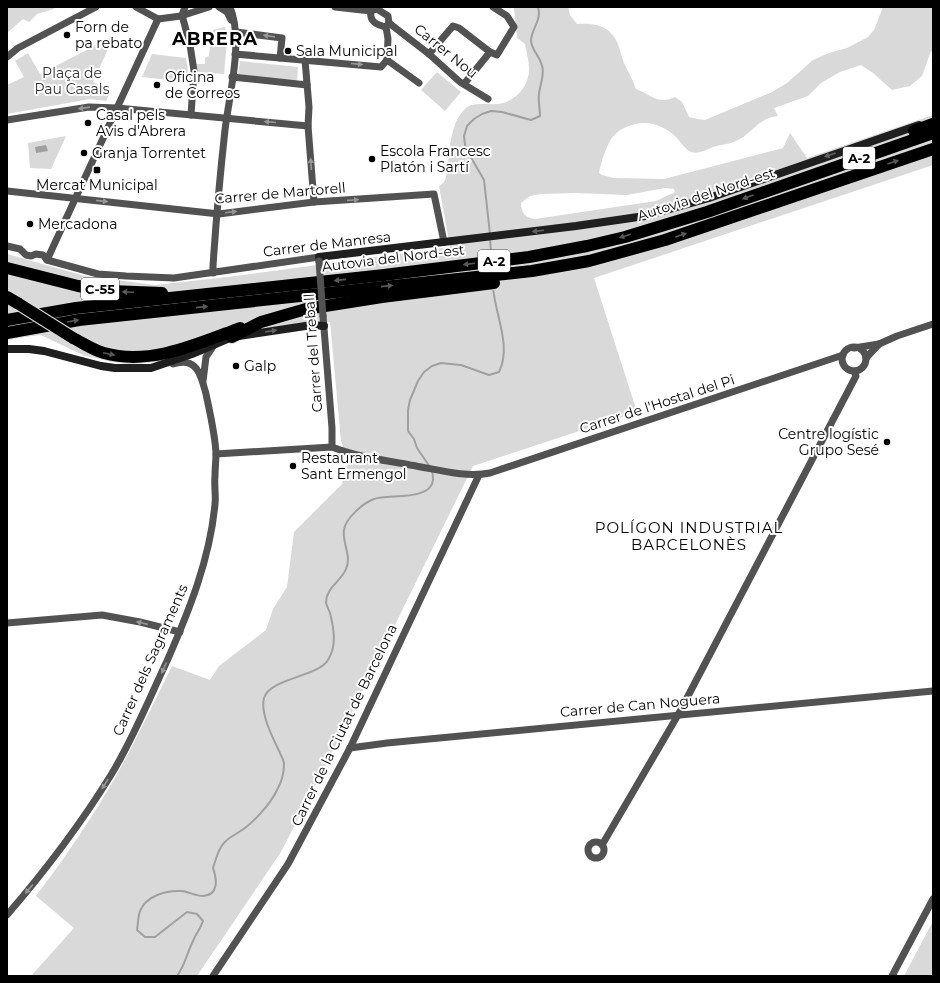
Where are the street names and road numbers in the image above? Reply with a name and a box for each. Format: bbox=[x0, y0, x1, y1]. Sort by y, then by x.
street label: Carrer Nou bbox=[411, 20, 481, 82]
road number: A-2 bbox=[843, 147, 875, 169]
street label: Autovia del Nord-est bbox=[635, 163, 777, 225]
street label: Carrer de Martorell bbox=[214, 178, 346, 208]
street label: Carrer de Manresa bbox=[262, 227, 392, 261]
street label: Autovia del Nord-est bbox=[321, 240, 466, 276]
road number: A-2 bbox=[478, 250, 510, 272]
road number: C-55 bbox=[81, 278, 119, 300]
street label: Carrer del Treball bbox=[300, 293, 326, 413]
street label: Carrer de l'Hostal del Pi bbox=[577, 370, 737, 438]
street label: Carrer dels Sagraments bbox=[108, 581, 192, 739]
street label: Carrer de la Ciutat de Barcelona bbox=[287, 621, 401, 829]
street label: Carrer de Can Noguera bbox=[559, 689, 721, 721]

